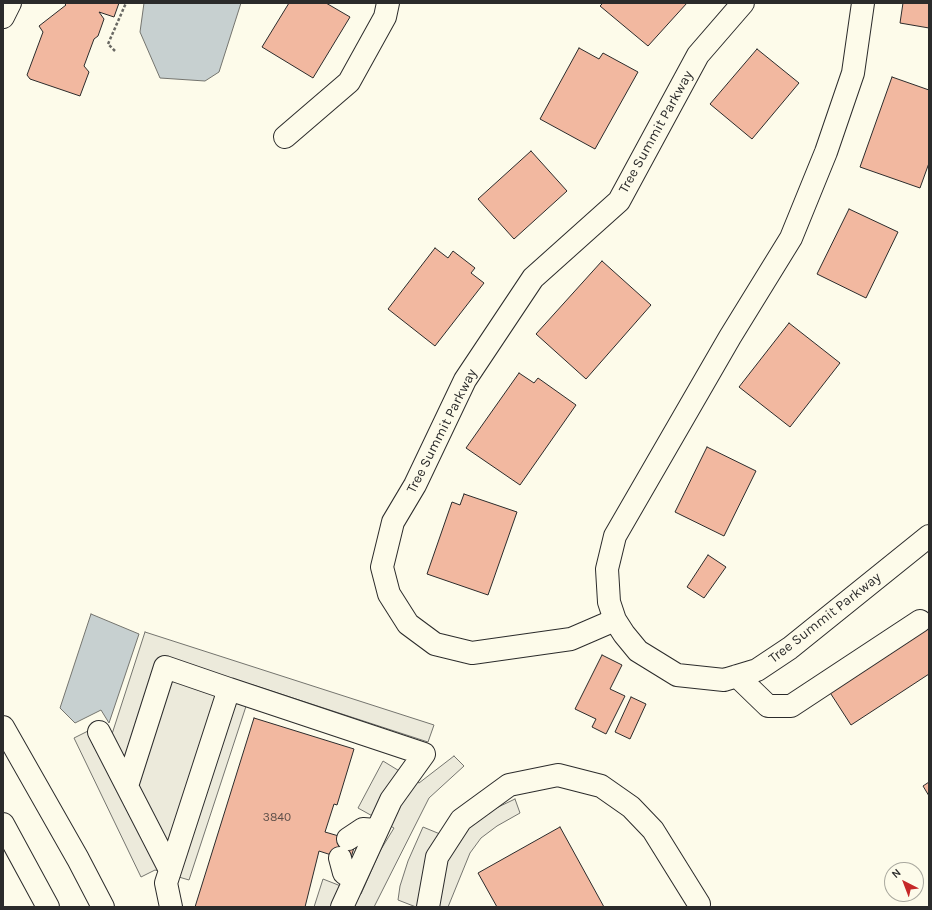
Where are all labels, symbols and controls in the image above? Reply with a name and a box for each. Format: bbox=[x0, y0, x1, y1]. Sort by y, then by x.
street label: Tree Summit Parkway bbox=[615, 68, 697, 196]
street label: Tree Summit Parkway bbox=[403, 366, 481, 496]
street label: Tree Summit Parkway bbox=[766, 569, 884, 667]
house number: 3840 bbox=[263, 811, 291, 825]
north arrow bbox=[884, 862, 924, 902]
text: N bbox=[889, 866, 904, 881]

